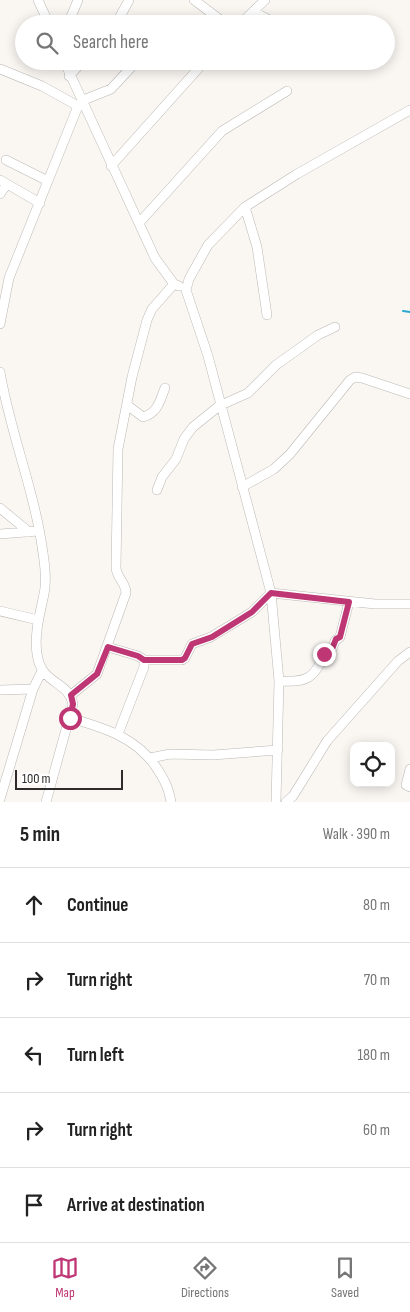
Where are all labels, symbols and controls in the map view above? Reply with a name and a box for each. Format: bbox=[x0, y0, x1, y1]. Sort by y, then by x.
search box bbox=[15, 15, 395, 70]
icon: search bbox=[33, 29, 61, 57]
text: Search here bbox=[73, 31, 149, 54]
route end bbox=[313, 643, 336, 666]
route start bbox=[59, 707, 82, 730]
map controls bbox=[350, 742, 395, 787]
button: locate bbox=[350, 742, 395, 787]
scale bar bbox=[15, 767, 122, 790]
text: 100 m bbox=[22, 770, 51, 787]
text: 5 min bbox=[20, 822, 60, 847]
text: Walk · 390 m bbox=[323, 825, 390, 844]
icon: ahead bbox=[20, 891, 48, 919]
text: Continue bbox=[67, 894, 128, 917]
text: 80 m bbox=[363, 896, 390, 915]
icon: right bbox=[20, 966, 48, 994]
text: Turn right bbox=[67, 969, 132, 992]
text: 70 m bbox=[364, 971, 390, 990]
icon: left bbox=[20, 1041, 48, 1069]
text: Turn left bbox=[67, 1044, 124, 1067]
text: 180 m bbox=[357, 1046, 390, 1065]
icon: right bbox=[20, 1116, 48, 1144]
text: Turn right bbox=[67, 1119, 132, 1142]
text: 60 m bbox=[363, 1121, 390, 1140]
icon: arrive bbox=[20, 1191, 48, 1219]
text: Arrive at destination bbox=[67, 1194, 205, 1217]
tab: Map bbox=[51, 1254, 79, 1301]
tab: Directions bbox=[181, 1254, 229, 1301]
tab: Saved bbox=[331, 1254, 359, 1301]

